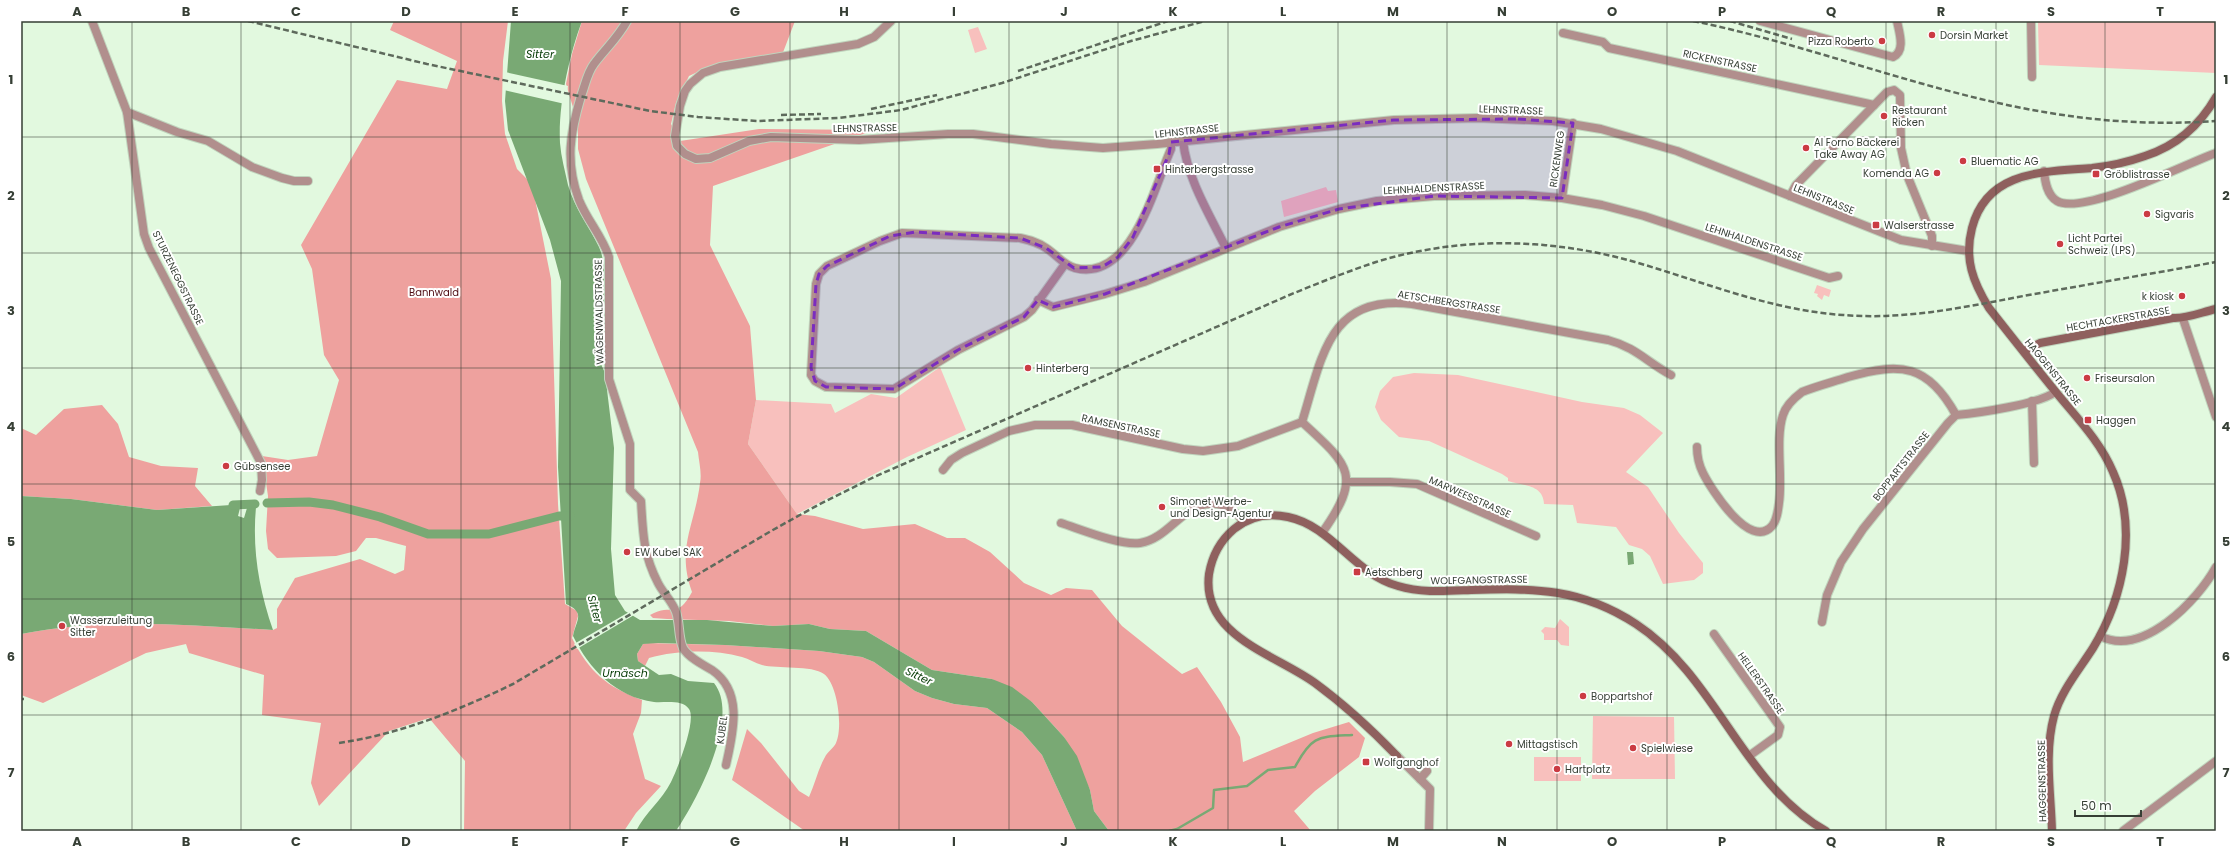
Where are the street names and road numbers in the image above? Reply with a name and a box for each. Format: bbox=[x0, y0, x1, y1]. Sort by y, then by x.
street label: RICKENSTRASSE bbox=[1682, 46, 1758, 76]
street label: LEHNSTRASSE bbox=[1479, 101, 1543, 119]
street label: LEHNSTRASSE bbox=[833, 120, 897, 136]
street label: LEHNSTRASSE bbox=[1154, 120, 1220, 142]
street label: RICKENWEG bbox=[1546, 129, 1568, 188]
street label: LEHNHALDENSTRASSE bbox=[1383, 178, 1485, 198]
street label: LEHNSTRASSE bbox=[1791, 180, 1857, 218]
street label: LEHNHALDENSTRASSE bbox=[1703, 219, 1805, 265]
street label: STURZENEGGSTRASSE bbox=[149, 228, 207, 328]
street label: WÄGENWALDSTRASSE bbox=[591, 259, 607, 365]
street label: AETSCHBERGSTRASSE bbox=[1397, 286, 1501, 318]
street label: HECHTACKERSTRASSE bbox=[2065, 303, 2171, 335]
street label: HAGGENSTRASSE bbox=[2021, 335, 2085, 409]
street label: RAMSENSTRASSE bbox=[1080, 410, 1162, 442]
street label: BOPPARTSTRASSE bbox=[1869, 428, 1933, 504]
street label: MARWEESSTRASSE bbox=[1427, 472, 1513, 522]
street label: WOLFGANGSTRASSE bbox=[1430, 572, 1528, 588]
street label: HELLERSTRASSE bbox=[1734, 649, 1788, 717]
street label: KUBEL bbox=[713, 714, 731, 745]
street label: HAGGENSTRASSE bbox=[2034, 740, 2050, 822]

